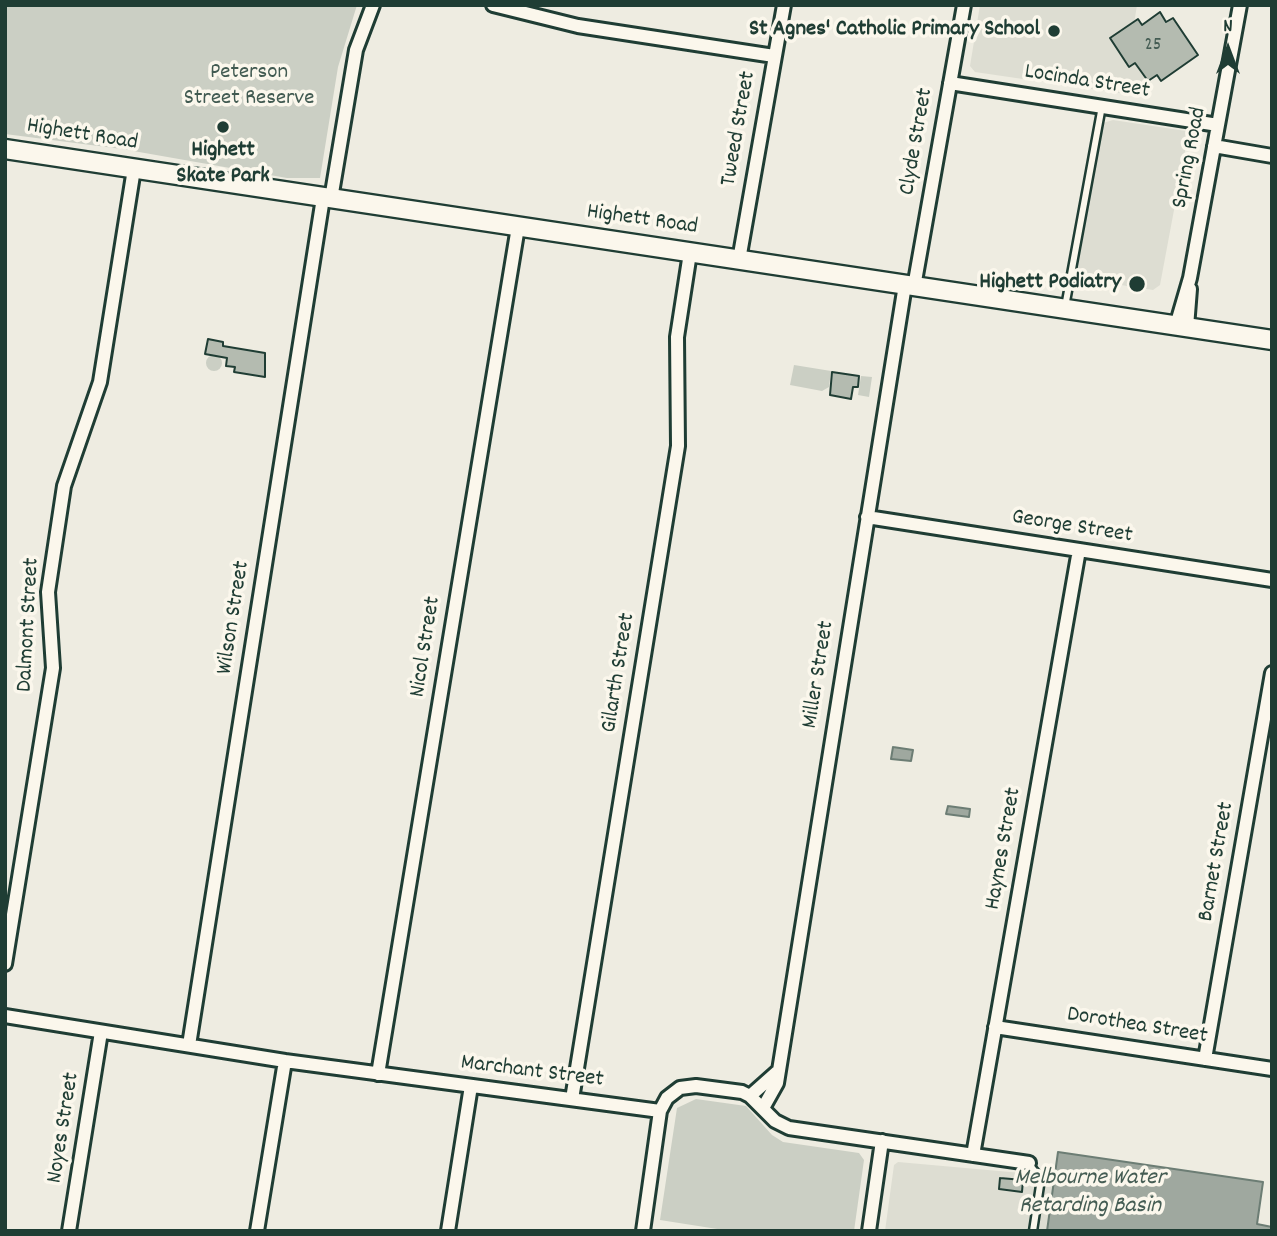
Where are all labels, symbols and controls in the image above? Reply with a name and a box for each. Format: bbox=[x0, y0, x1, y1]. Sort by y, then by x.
north arrow bbox=[1193, 14, 1263, 84]
text: N bbox=[1223, 14, 1233, 41]
place label: St Agnes' Catholic Primary School bbox=[749, 17, 1040, 45]
marker: St Agnes' Catholic Primary School bbox=[1046, 23, 1062, 39]
house number: 25 bbox=[1144, 35, 1162, 57]
street label: Locinda Street bbox=[1022, 59, 1152, 107]
park label: Peterson Street Reserve bbox=[184, 60, 314, 114]
street label: Tweed Street bbox=[716, 69, 764, 189]
street label: Clyde Street bbox=[895, 86, 941, 198]
street label: Spring Road bbox=[1168, 105, 1214, 211]
street label: Highett Road bbox=[25, 114, 139, 158]
marker: Highett Skate Park bbox=[215, 119, 231, 135]
place label: Highett Skate Park bbox=[176, 138, 270, 192]
street label: Highett Road bbox=[585, 200, 699, 242]
place label: Highett Podiatry bbox=[979, 270, 1121, 298]
marker: Highett Podiatry bbox=[1127, 274, 1147, 294]
street label: George Street bbox=[1010, 505, 1134, 551]
street label: Dalmont Street bbox=[13, 557, 47, 693]
street label: Wilson Street bbox=[212, 559, 258, 677]
street label: Nicol Street bbox=[405, 595, 449, 699]
street label: Gilarth Street bbox=[597, 611, 643, 735]
street label: Miller Street bbox=[798, 619, 842, 731]
street label: Haynes Street bbox=[981, 786, 1029, 912]
street label: Barnet Street bbox=[1194, 800, 1242, 924]
street label: Dorothea Street bbox=[1065, 1002, 1209, 1052]
street label: Marchant Street bbox=[459, 1051, 605, 1095]
street label: Noyes Street bbox=[43, 1071, 87, 1185]
water label: Melbourne Water Retarding Basin bbox=[1014, 1166, 1166, 1222]

